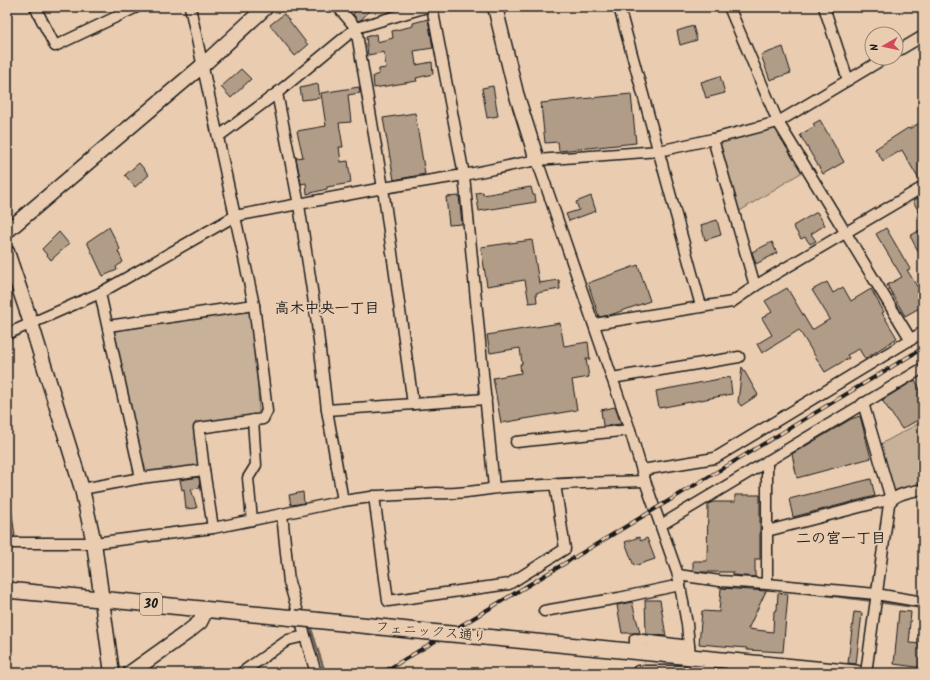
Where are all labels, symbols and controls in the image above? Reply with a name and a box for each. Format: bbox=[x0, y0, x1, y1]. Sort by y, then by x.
north arrow bbox=[864, 26, 904, 66]
text: N bbox=[866, 43, 885, 52]
district label: 高木中央一丁目 bbox=[274, 297, 380, 321]
district label: 二の宮一丁目 bbox=[796, 527, 886, 551]
road number: 30 bbox=[140, 593, 162, 615]
street label: フェニックス通り bbox=[374, 616, 488, 648]

